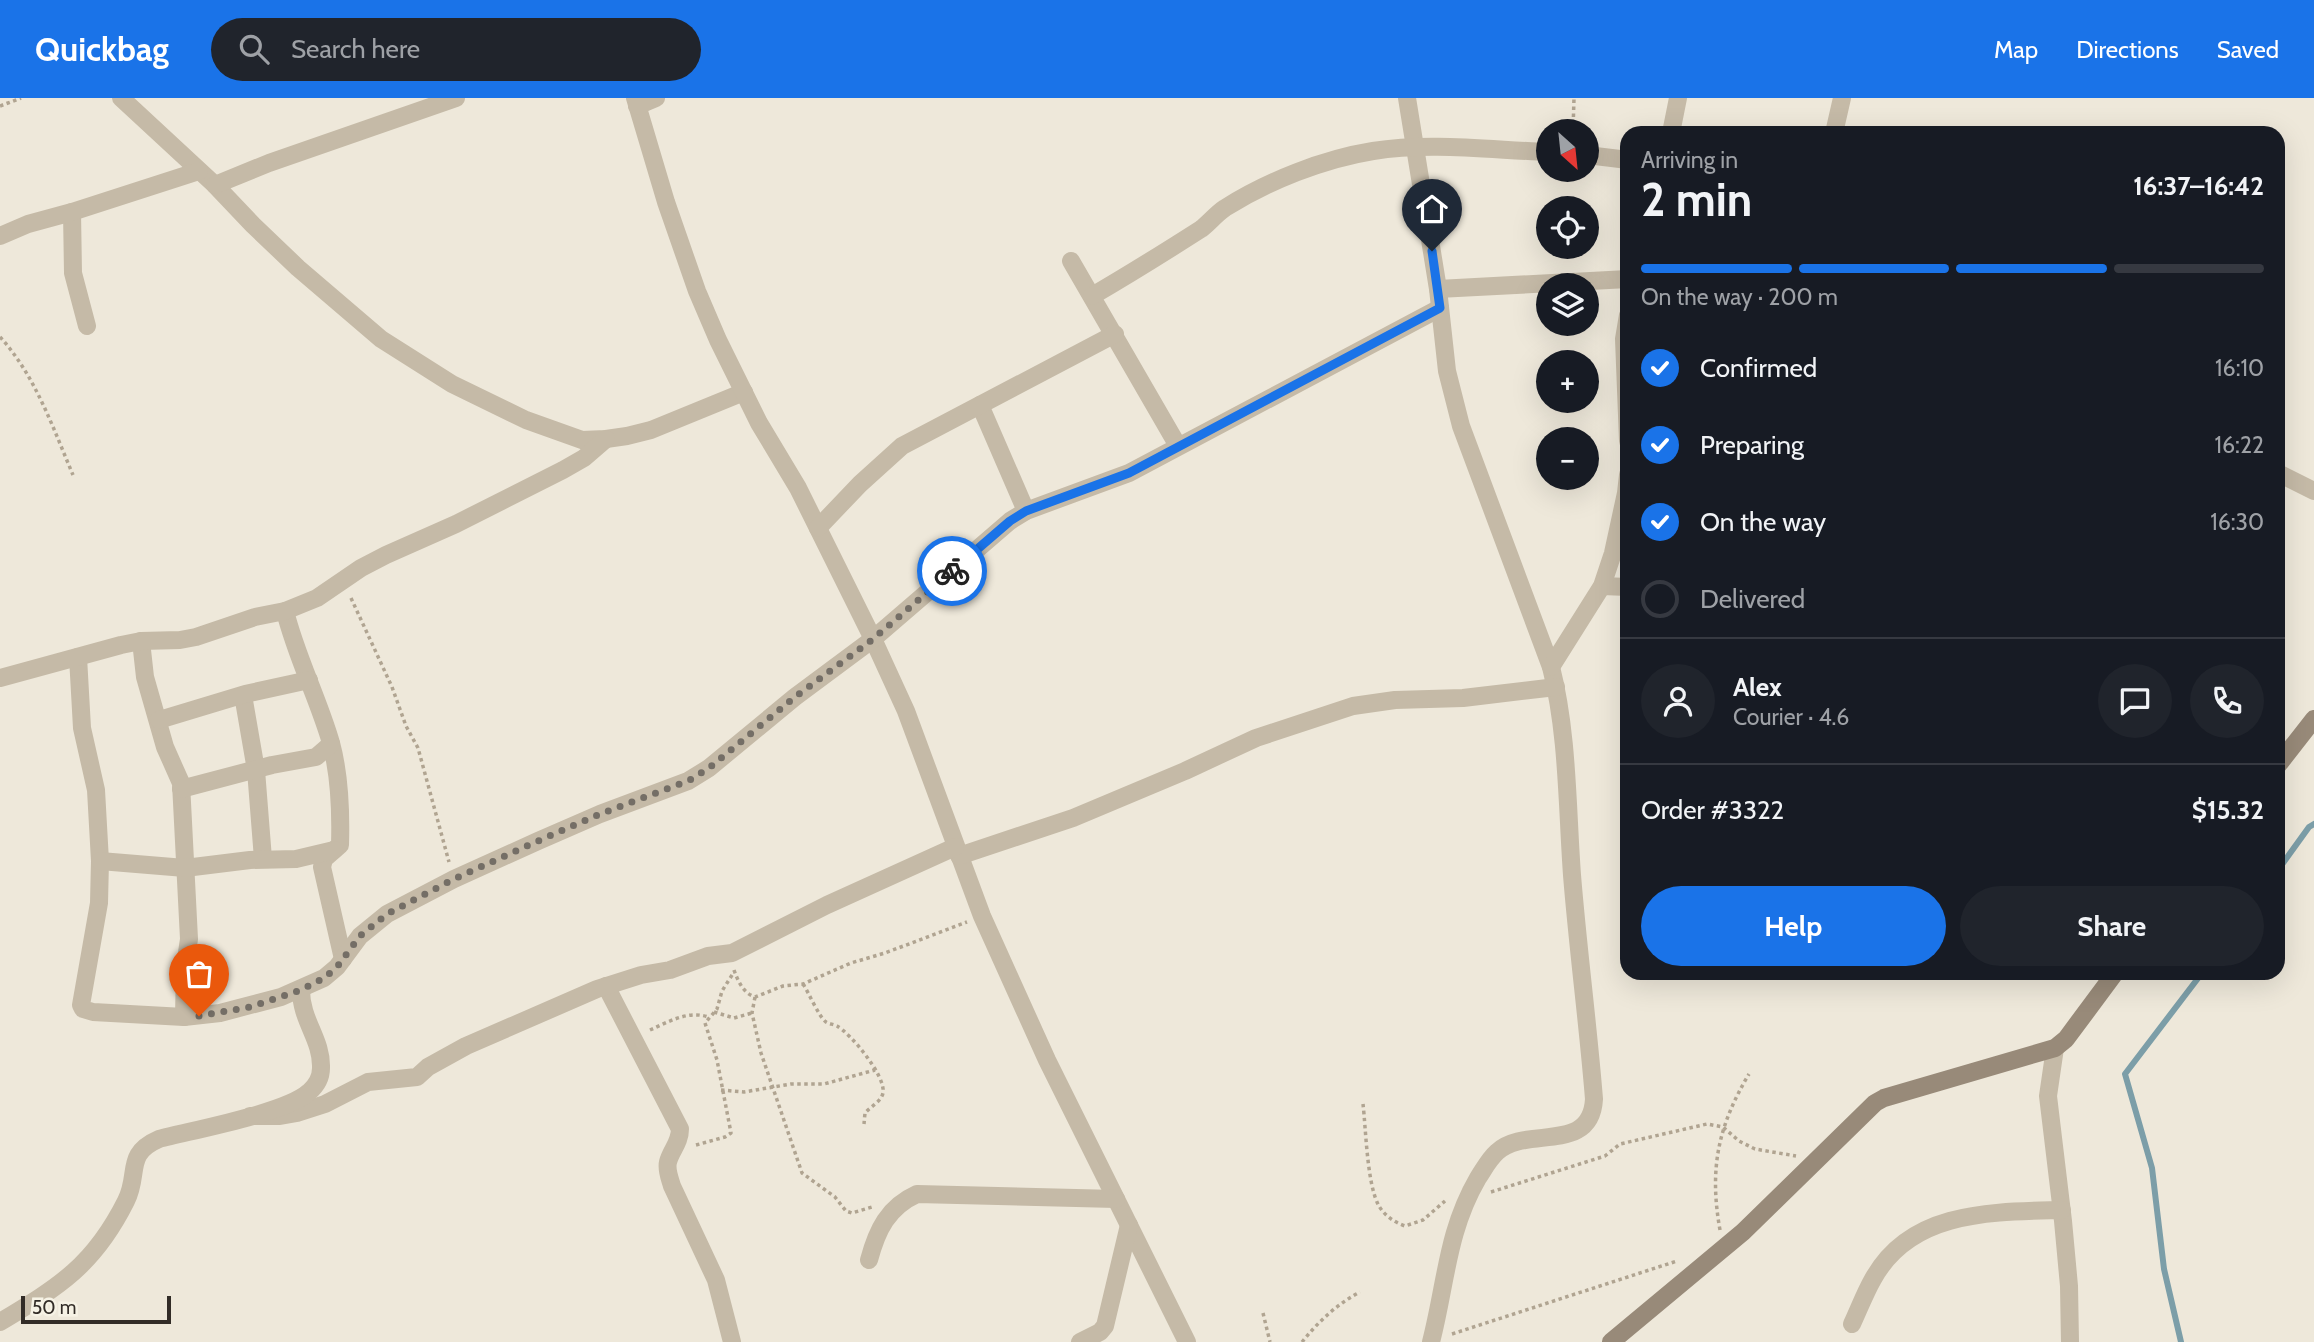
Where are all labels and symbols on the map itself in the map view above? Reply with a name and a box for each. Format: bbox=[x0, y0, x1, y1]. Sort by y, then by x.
north arrow bbox=[1536, 119, 1600, 182]
pin bbox=[1402, 179, 1462, 251]
courier bbox=[917, 536, 987, 606]
pin bbox=[169, 944, 229, 1016]
scale bar bbox=[21, 1293, 172, 1325]

